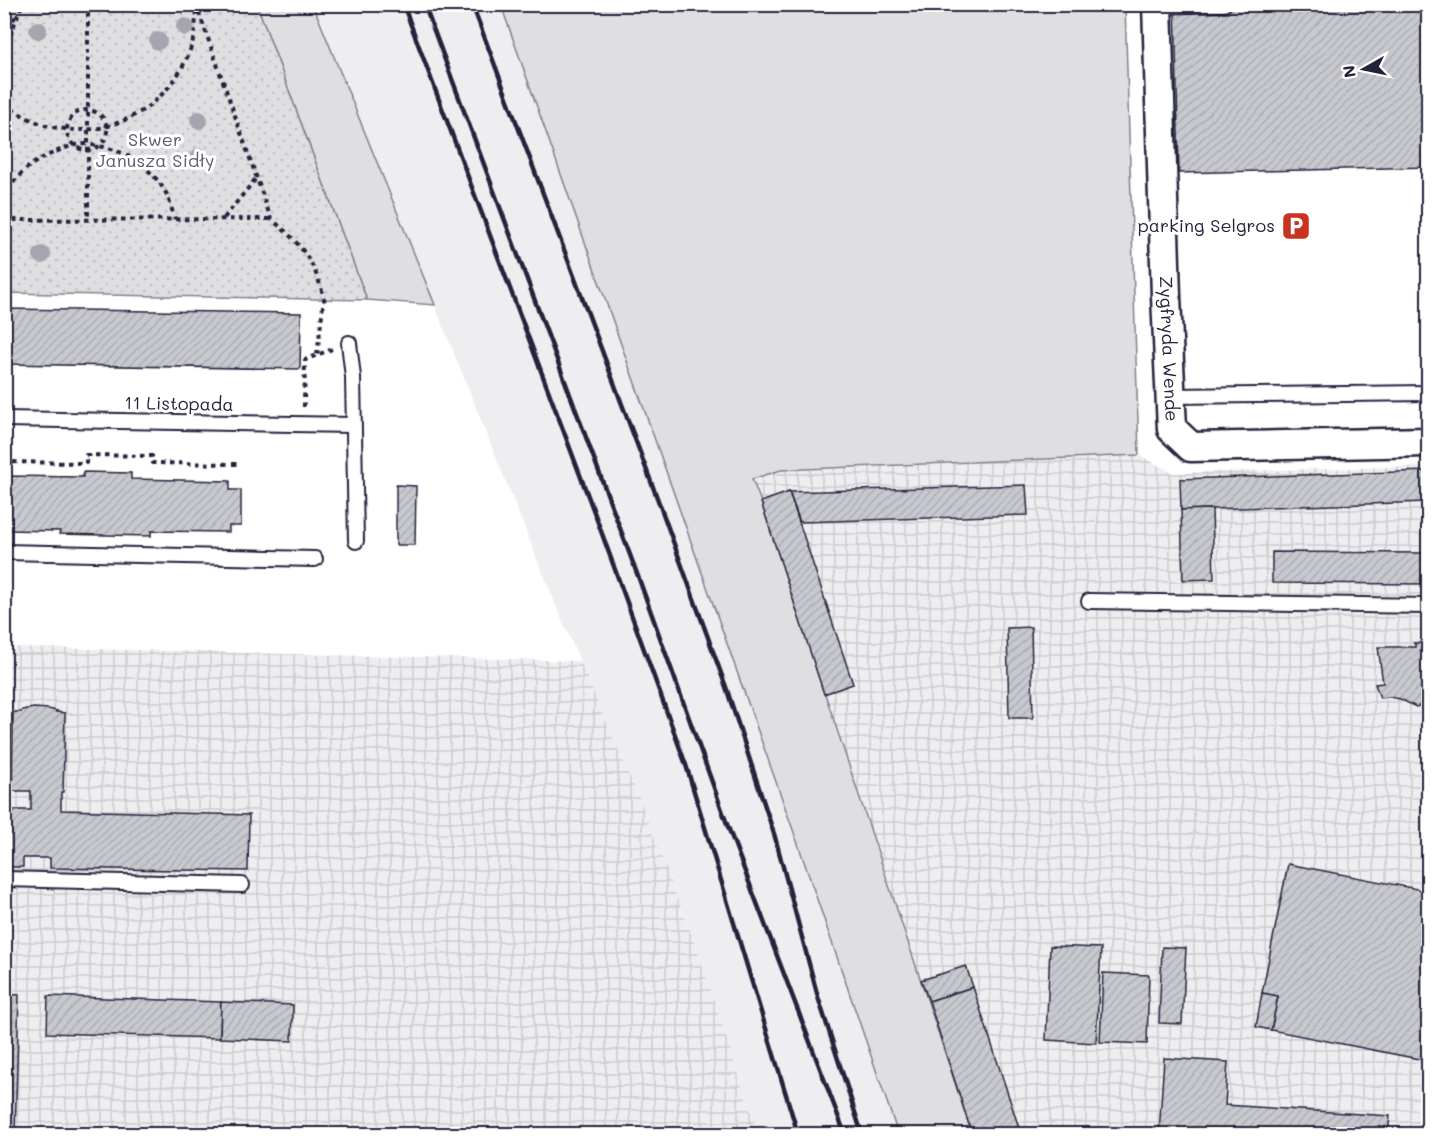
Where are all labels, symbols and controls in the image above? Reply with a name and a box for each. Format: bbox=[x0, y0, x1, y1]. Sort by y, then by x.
north arrow bbox=[1334, 39, 1394, 99]
text: N bbox=[1337, 64, 1360, 79]
park label: Skwer Janusza Sidły bbox=[96, 127, 214, 172]
parking icon: parking Selgros bbox=[1280, 210, 1312, 242]
place label: parking Selgros bbox=[1138, 213, 1275, 237]
street label: Zygfryda Wende bbox=[1154, 276, 1185, 422]
street label: 11 Listopada bbox=[124, 390, 234, 416]

